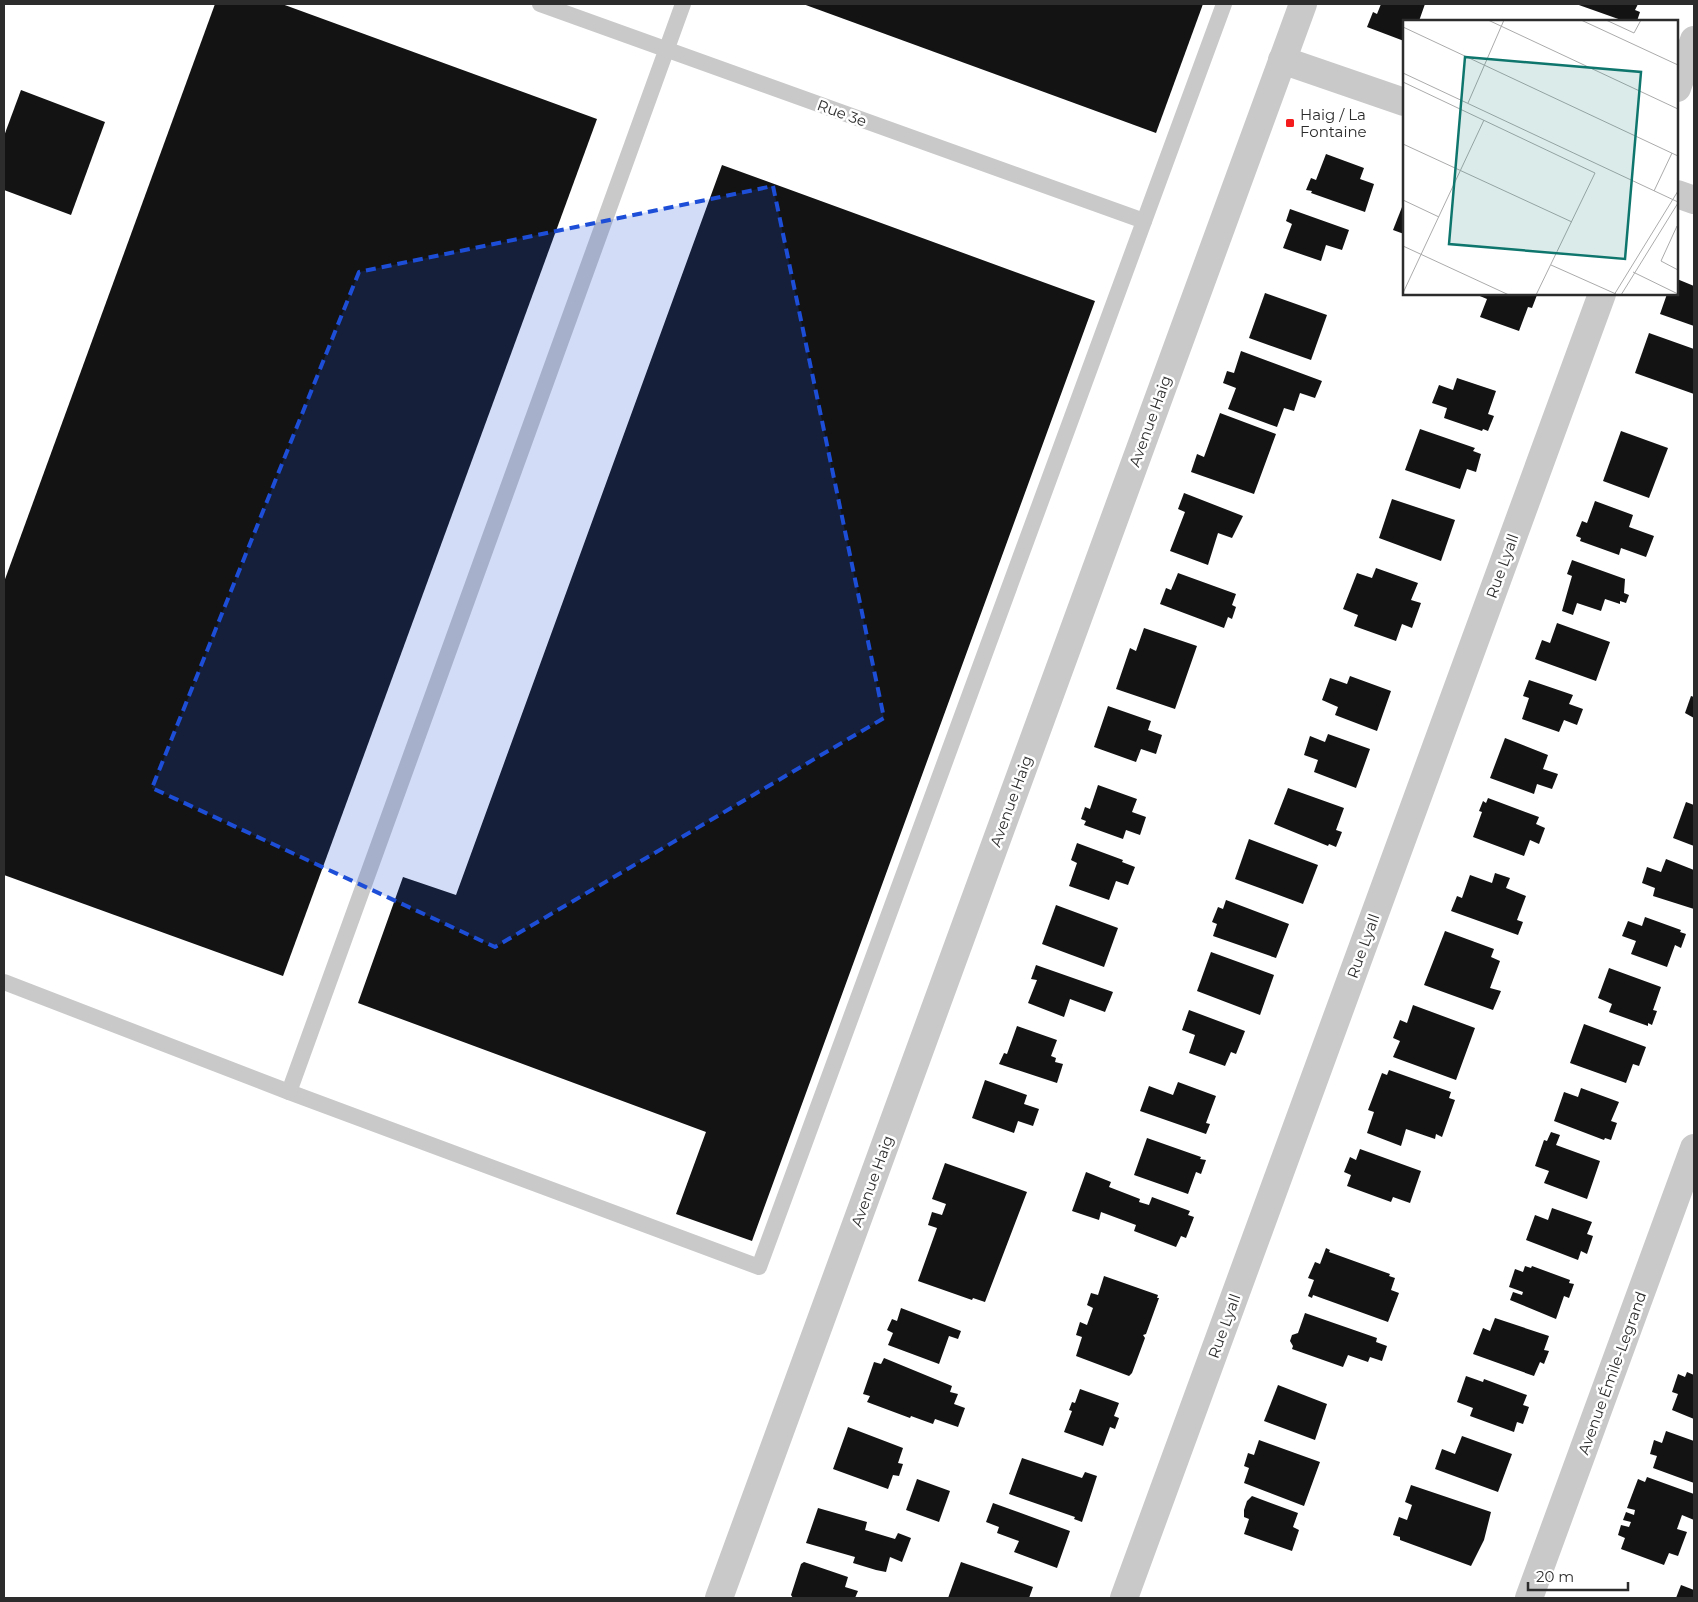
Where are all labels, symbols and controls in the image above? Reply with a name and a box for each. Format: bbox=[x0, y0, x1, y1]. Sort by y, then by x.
inset map bbox=[1403, 20, 1678, 295]
street label: Rue 3e bbox=[815, 95, 869, 131]
place label: Haig / La Fontaine bbox=[1300, 105, 1367, 141]
marker: Haig / La Fontaine bbox=[1284, 117, 1296, 129]
street label: Avenue Haig bbox=[1125, 373, 1175, 469]
street label: Rue Lyall bbox=[1482, 531, 1522, 601]
street label: Avenue Haig bbox=[986, 753, 1036, 849]
street label: Rue Lyall bbox=[1343, 911, 1383, 981]
street label: Avenue Haig bbox=[847, 1133, 897, 1229]
street label: Avenue Émile-Legrand bbox=[1574, 1289, 1650, 1457]
street label: Rue Lyall bbox=[1204, 1291, 1244, 1361]
scale bar bbox=[1528, 1560, 1628, 1592]
text: 20 m bbox=[1536, 1567, 1574, 1586]

